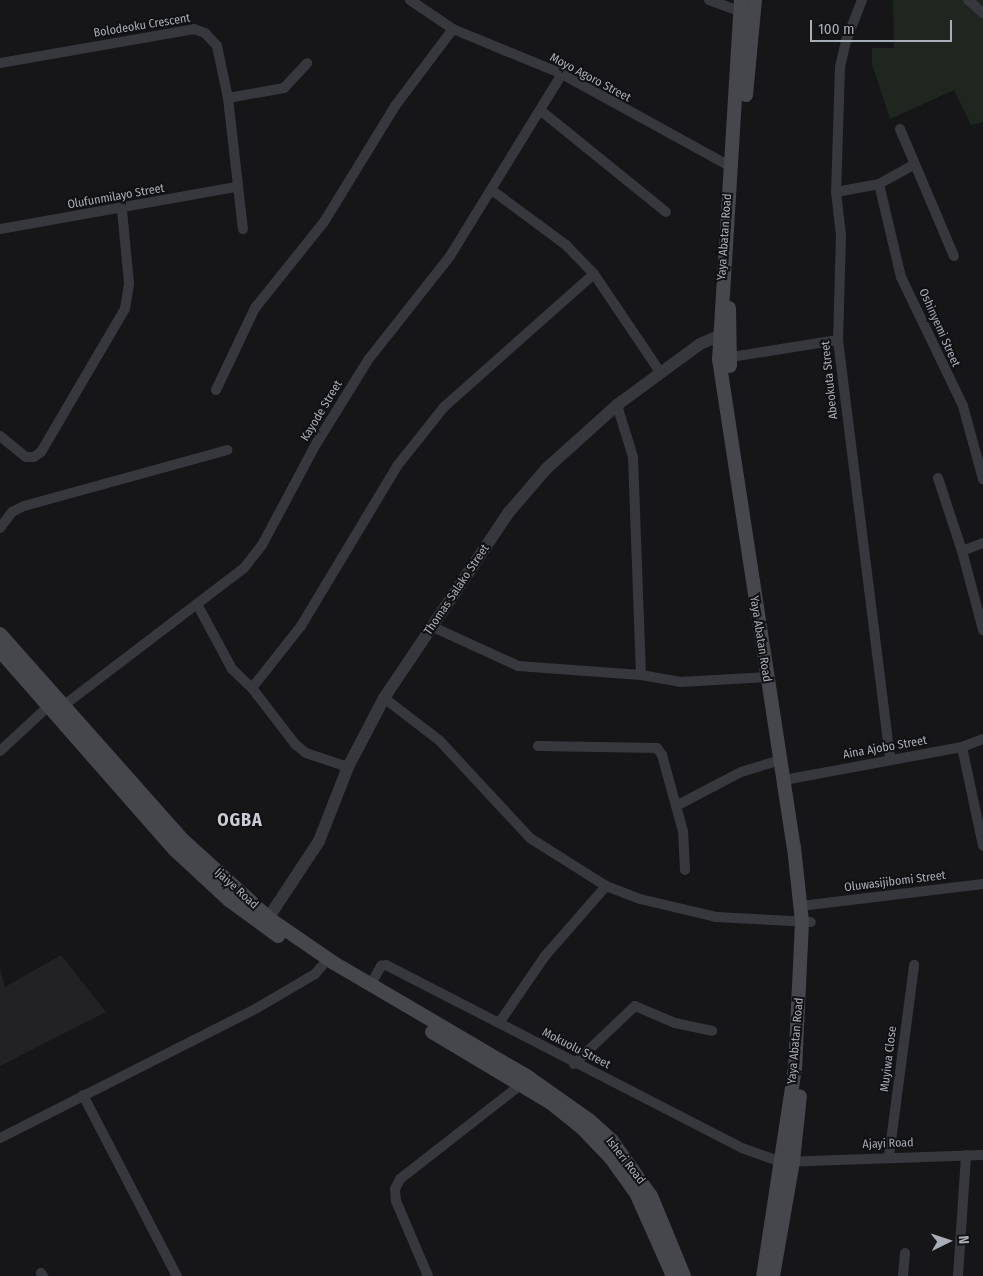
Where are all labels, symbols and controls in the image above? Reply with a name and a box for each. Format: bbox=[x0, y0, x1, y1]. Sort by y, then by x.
scale bar bbox=[813, 10, 956, 42]
street label: Bolodeoku Crescent bbox=[93, 11, 191, 41]
text: 100 m bbox=[818, 20, 855, 38]
street label: Moyo Agoro Street bbox=[547, 51, 633, 105]
street label: Olufunmilayo Street bbox=[66, 181, 166, 213]
street label: Yaya Abatan Road bbox=[715, 193, 735, 281]
street label: Oshinyemi Street bbox=[915, 287, 963, 369]
street label: Abeokuta Street bbox=[819, 340, 841, 420]
street label: Kayode Street bbox=[298, 378, 346, 444]
street label: Thomas Salako Street bbox=[421, 542, 493, 638]
street label: Yaya Abatan Road bbox=[746, 595, 774, 683]
street label: Aina Ajobo Street bbox=[842, 734, 928, 762]
district label: OGBA bbox=[217, 809, 263, 831]
street label: Ijaiye Road bbox=[211, 866, 261, 912]
street label: Oluwasijibomi Street bbox=[844, 869, 946, 895]
street label: Yaya Abatan Road bbox=[785, 997, 807, 1085]
street label: Muyiwa Close bbox=[878, 1025, 900, 1093]
street label: Mokuolu Street bbox=[539, 1026, 613, 1072]
street label: Isheri Road bbox=[602, 1135, 648, 1187]
street label: Ajayi Road bbox=[862, 1136, 914, 1152]
north arrow bbox=[923, 1216, 973, 1266]
text: N bbox=[955, 1235, 972, 1245]

